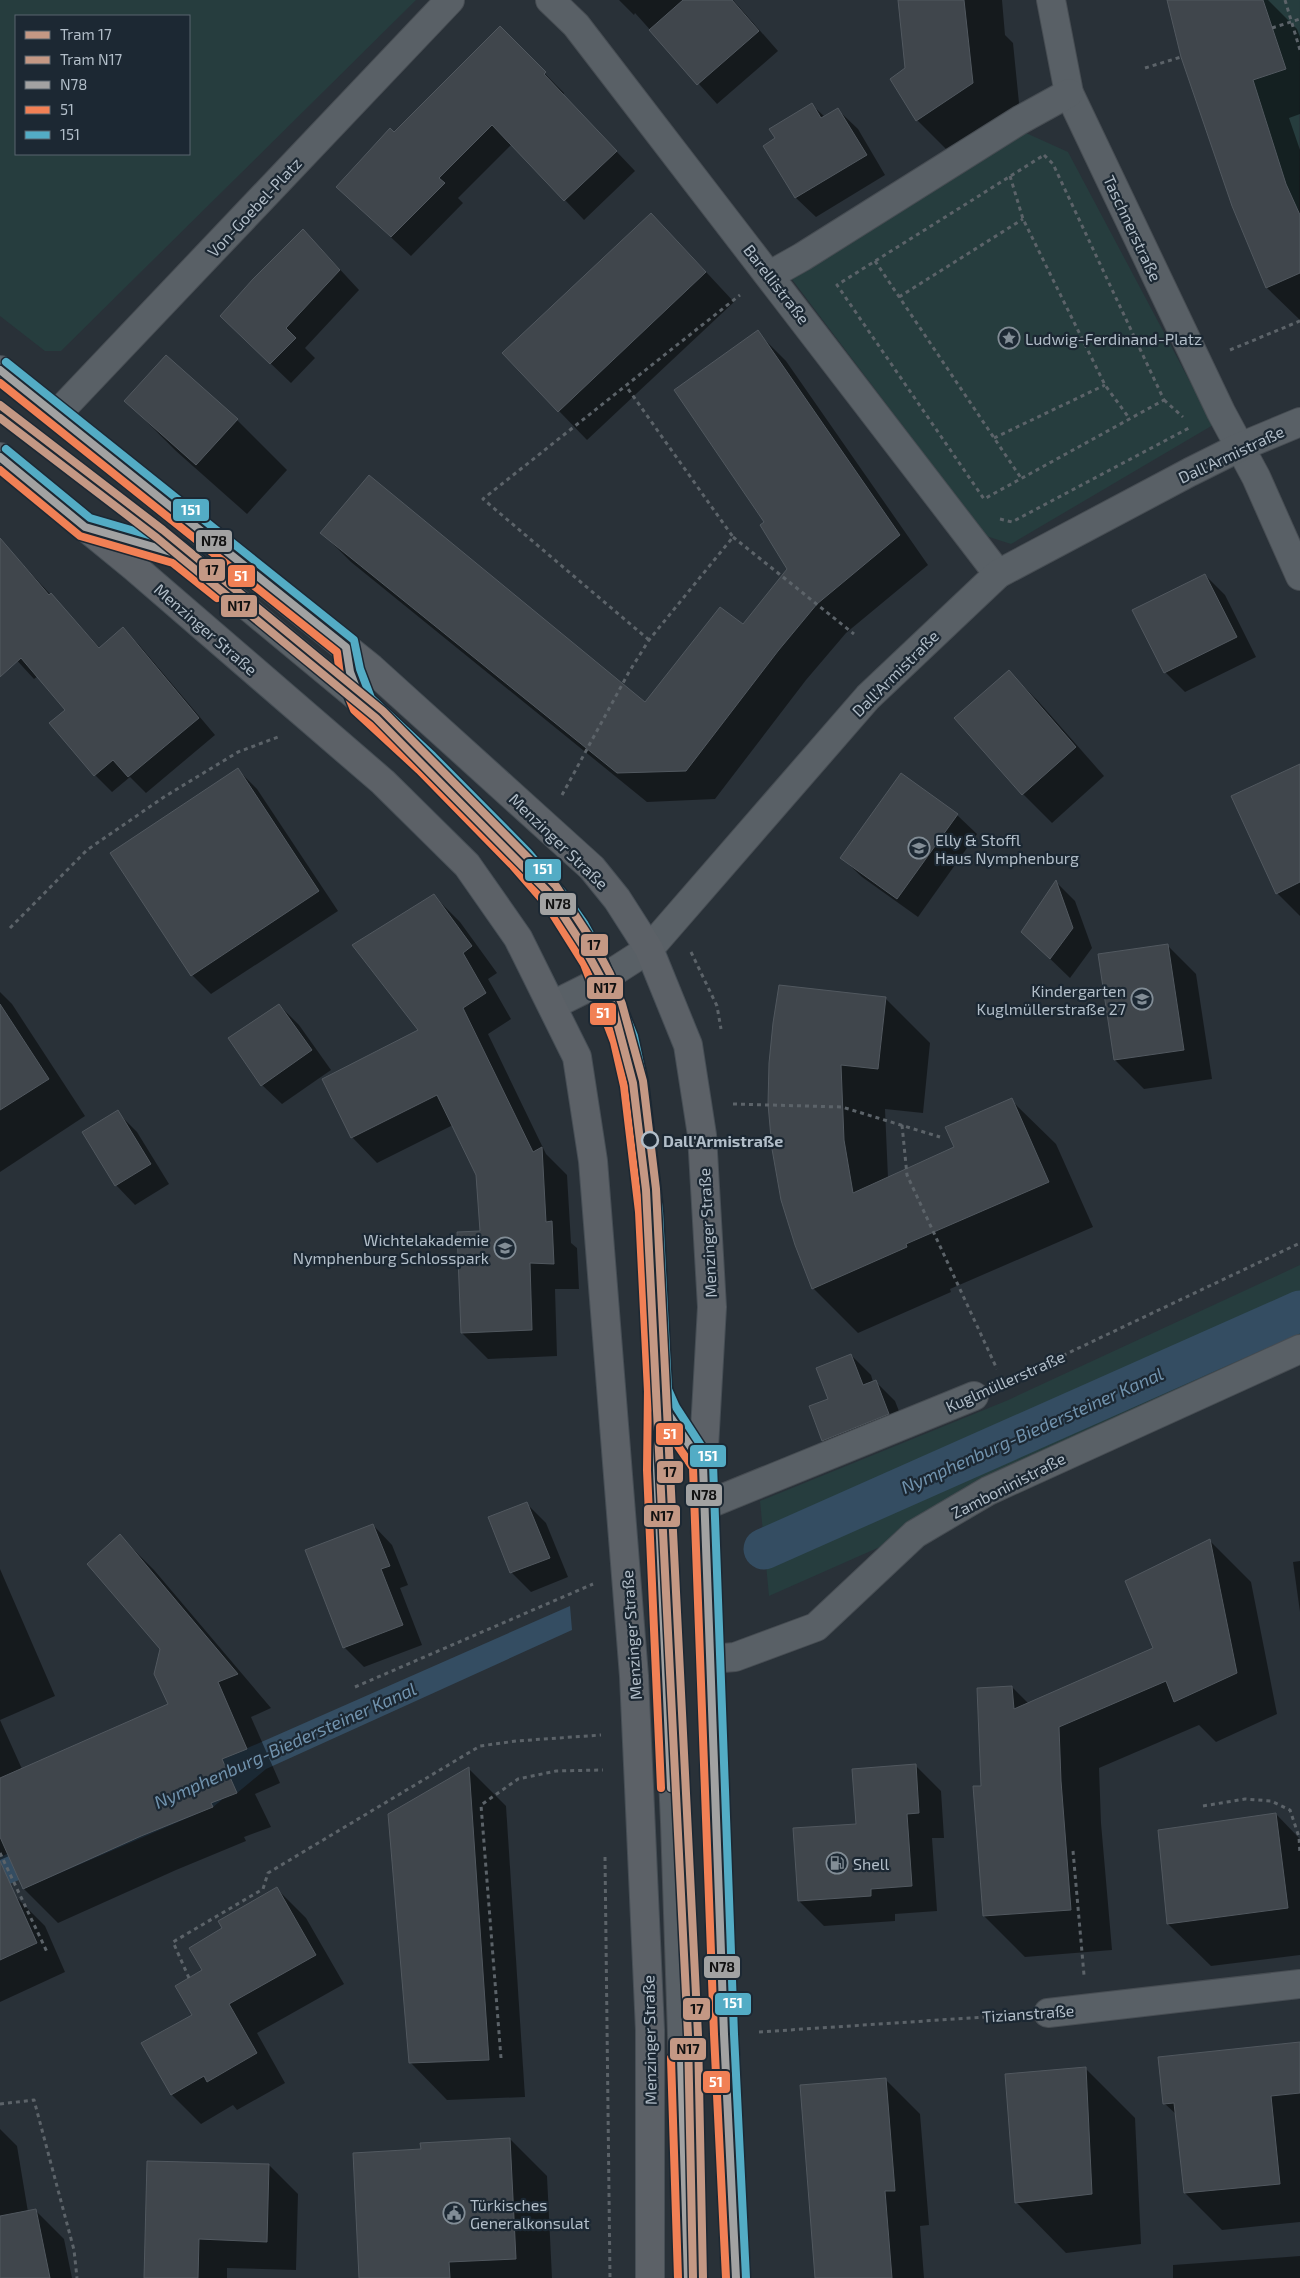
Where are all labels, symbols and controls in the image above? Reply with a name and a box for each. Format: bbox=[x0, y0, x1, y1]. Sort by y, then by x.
legend bbox=[15, 15, 190, 155]
text: Tram 17 bbox=[60, 25, 112, 43]
text: Tram N17 bbox=[60, 50, 123, 68]
text: N78 bbox=[60, 75, 87, 93]
text: 51 bbox=[60, 100, 74, 118]
text: 151 bbox=[60, 125, 80, 143]
street label: Von-Goebel-Platz bbox=[203, 153, 305, 261]
street label: Taschnerstraße bbox=[1100, 172, 1166, 284]
street label: Barellistraße bbox=[740, 240, 814, 328]
place icon: Ludwig-Ferdinand-Platz bbox=[997, 326, 1021, 350]
place label: Ludwig-Ferdinand-Platz bbox=[1025, 329, 1202, 348]
street label: Dall'Armistraße bbox=[1175, 421, 1287, 487]
line badge: 151 bbox=[172, 498, 210, 522]
text: 151 bbox=[181, 501, 201, 518]
line badge: N78 bbox=[195, 529, 233, 553]
text: N78 bbox=[201, 532, 227, 549]
line badge: 17 bbox=[198, 558, 226, 582]
text: 17 bbox=[205, 561, 219, 578]
line badge: 51 bbox=[227, 564, 256, 588]
text: 51 bbox=[234, 567, 248, 584]
street label: Menzinger Straße bbox=[151, 579, 261, 679]
line badge: N17 bbox=[220, 594, 258, 618]
text: N17 bbox=[227, 597, 251, 614]
street label: Dall'Armistraße bbox=[848, 626, 942, 720]
street label: Menzinger Straße bbox=[506, 789, 612, 893]
place label: Elly & Stoffl Haus Nymphenburg bbox=[935, 830, 1079, 867]
school or university icon: Elly & Stoffl Haus Nymphenburg bbox=[907, 836, 931, 860]
line badge: 151 bbox=[524, 858, 562, 882]
text: 151 bbox=[533, 860, 553, 877]
line badge: N78 bbox=[539, 892, 577, 916]
text: N78 bbox=[545, 895, 571, 912]
line badge: 17 bbox=[580, 933, 609, 957]
text: 17 bbox=[587, 936, 601, 953]
line badge: N17 bbox=[586, 976, 624, 1000]
text: N17 bbox=[593, 979, 617, 996]
place label: Kindergarten Kuglmüllerstraße 27 bbox=[977, 981, 1126, 1018]
school or university icon: Kindergarten Kuglmüllerstraße 27 bbox=[1130, 987, 1154, 1011]
line badge: 51 bbox=[589, 1002, 617, 1026]
text: 51 bbox=[596, 1004, 610, 1021]
marker: Dall'Armistraße bbox=[641, 1131, 659, 1149]
place label: Dall'Armistraße bbox=[663, 1131, 783, 1150]
street label: Menzinger Straße bbox=[694, 1168, 720, 1298]
place label: Wichtelakademie Nymphenburg Schlosspark bbox=[293, 1230, 489, 1267]
school or university icon: Wichtelakademie Nymphenburg Schlosspark bbox=[493, 1236, 517, 1260]
street label: Kuglmüllerstraße bbox=[942, 1346, 1068, 1416]
water label: Nymphenburg-Biedersteiner Kanal bbox=[897, 1362, 1167, 1498]
line badge: 51 bbox=[655, 1422, 684, 1446]
text: 51 bbox=[663, 1425, 677, 1442]
line badge: 151 bbox=[689, 1444, 727, 1468]
text: 151 bbox=[698, 1447, 718, 1464]
street label: Zamboninistraße bbox=[948, 1448, 1068, 1522]
line badge: 17 bbox=[656, 1460, 684, 1484]
text: 17 bbox=[663, 1463, 677, 1480]
line badge: N78 bbox=[685, 1483, 723, 1507]
text: N78 bbox=[691, 1486, 717, 1503]
line badge: N17 bbox=[643, 1504, 681, 1528]
text: N17 bbox=[650, 1507, 674, 1524]
street label: Menzinger Straße bbox=[617, 1569, 645, 1701]
water label: Nymphenburg-Biedersteiner Kanal bbox=[150, 1677, 420, 1813]
fuel station icon: Shell bbox=[825, 1851, 849, 1875]
place label: Shell bbox=[853, 1854, 890, 1873]
line badge: N78 bbox=[703, 1955, 741, 1979]
text: N78 bbox=[709, 1958, 735, 1975]
street label: Menzinger Straße bbox=[638, 1975, 660, 2105]
line badge: 151 bbox=[714, 1992, 752, 2016]
text: 151 bbox=[723, 1994, 743, 2011]
line badge: 17 bbox=[682, 1997, 711, 2021]
text: 17 bbox=[690, 2000, 704, 2017]
street label: Tizianstraße bbox=[981, 2000, 1075, 2026]
line badge: N17 bbox=[669, 2037, 707, 2061]
text: N17 bbox=[676, 2040, 700, 2057]
line badge: 51 bbox=[702, 2070, 731, 2094]
text: 51 bbox=[709, 2073, 723, 2090]
place label: Türkisches Generalkonsulat bbox=[470, 2195, 590, 2232]
public building icon: Türkisches Generalkonsulat bbox=[442, 2201, 466, 2225]

